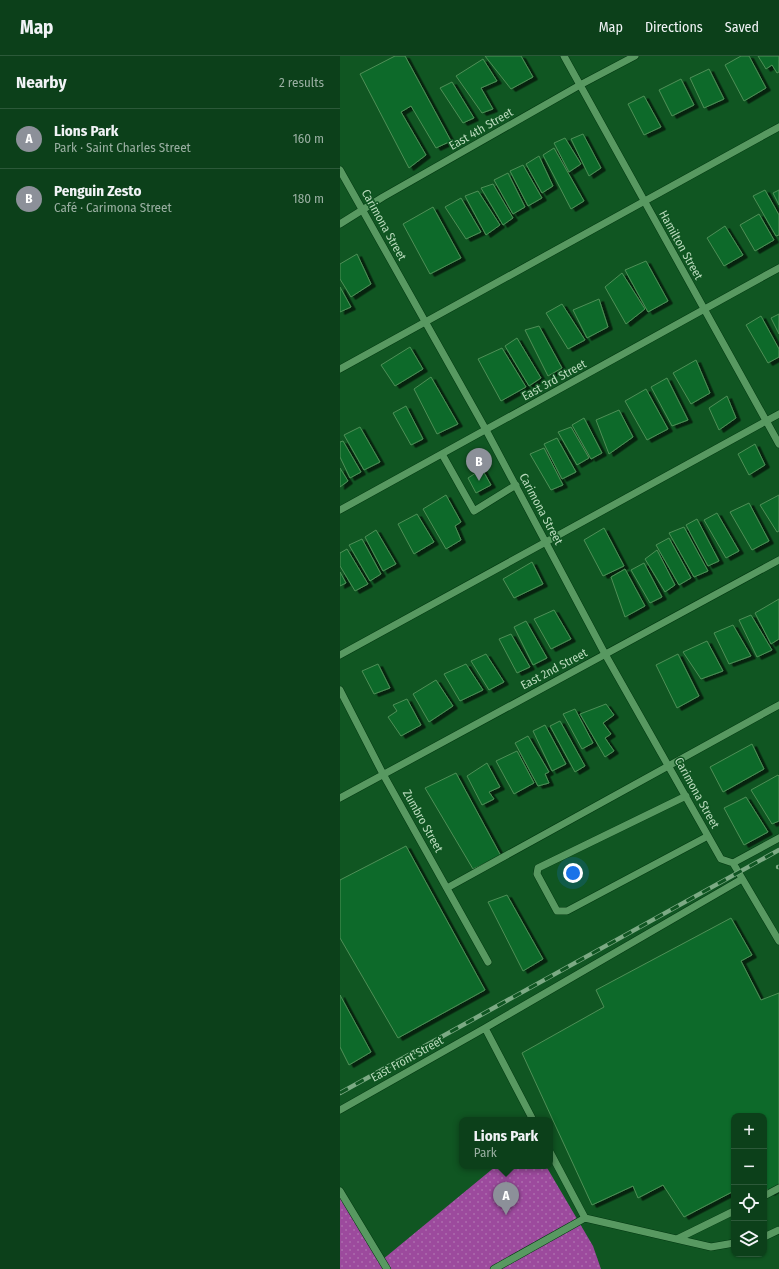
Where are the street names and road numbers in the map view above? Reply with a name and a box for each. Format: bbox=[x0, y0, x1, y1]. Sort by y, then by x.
street label: East 4th Street bbox=[447, 105, 516, 153]
street label: Carimona Street bbox=[359, 187, 409, 263]
street label: Hamilton Street bbox=[656, 208, 706, 282]
street label: East 3rd Street bbox=[519, 357, 589, 403]
street label: Carimona Street bbox=[516, 471, 566, 547]
street label: East 2nd Street bbox=[518, 646, 590, 692]
street label: Carimona Street bbox=[672, 755, 722, 831]
street label: Zumbro Street bbox=[400, 787, 446, 855]
street label: East Front Street bbox=[368, 1033, 446, 1085]

